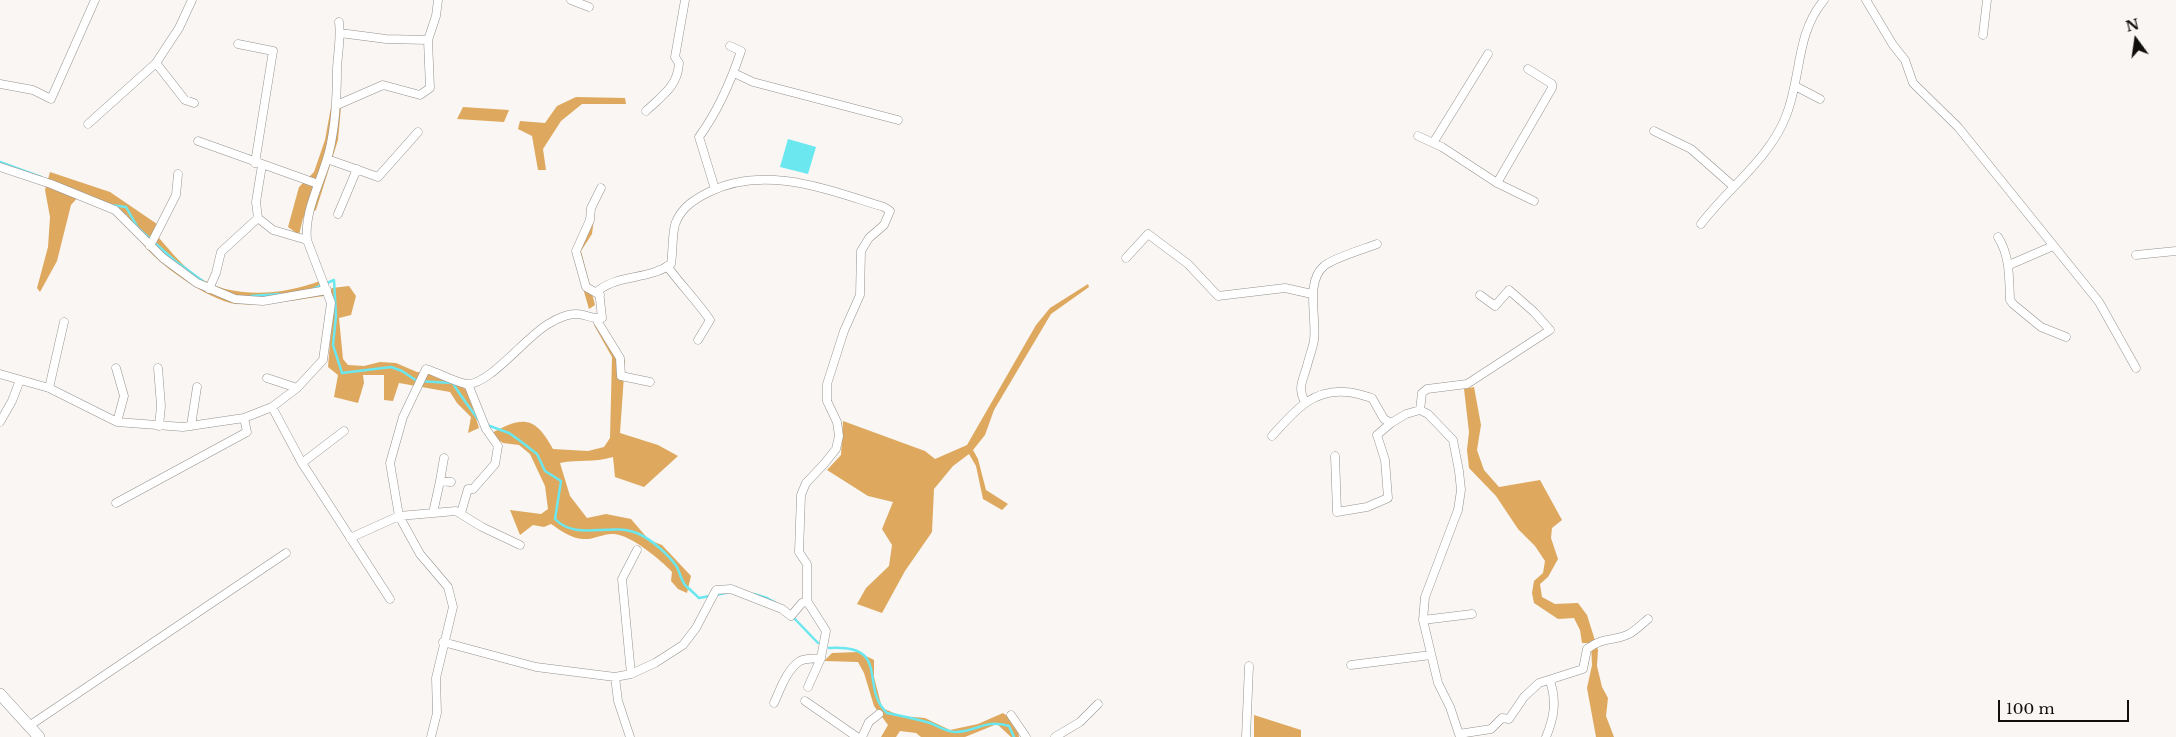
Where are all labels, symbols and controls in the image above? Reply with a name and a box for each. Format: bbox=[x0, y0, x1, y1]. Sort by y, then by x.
north arrow bbox=[2111, 15, 2161, 65]
text: N bbox=[2124, 15, 2141, 36]
scale bar bbox=[2001, 690, 2132, 722]
text: 100 m bbox=[2006, 699, 2055, 718]

